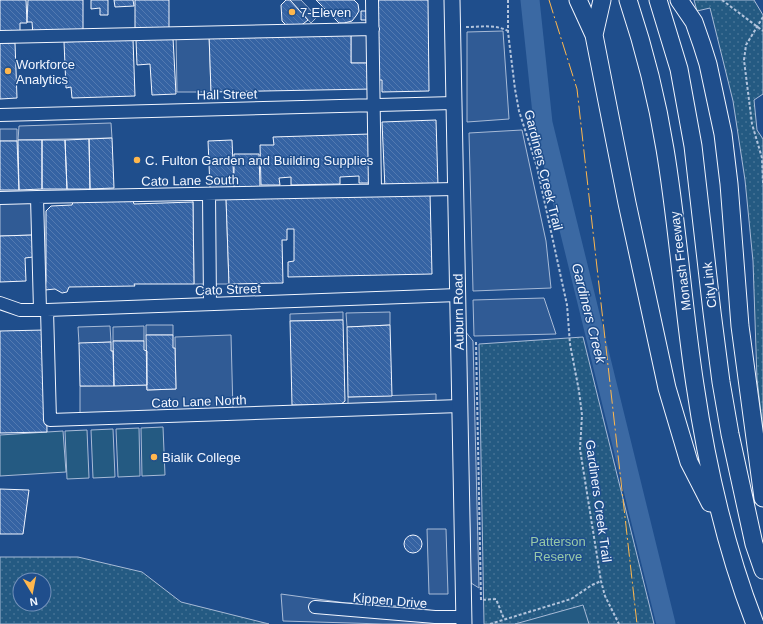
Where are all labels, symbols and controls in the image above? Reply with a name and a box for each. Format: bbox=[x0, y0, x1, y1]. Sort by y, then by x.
place label: 7-Eleven bbox=[300, 5, 351, 20]
marker: 7-Eleven bbox=[287, 7, 297, 17]
place label: Workforce Analytics bbox=[16, 57, 75, 87]
marker: Workforce Analytics bbox=[3, 66, 13, 76]
street label: Hall Street bbox=[197, 86, 258, 103]
street label: Gardiners Creek Trail bbox=[521, 108, 566, 232]
place label: C. Fulton Garden and Building Supplies bbox=[145, 153, 374, 168]
marker: C. Fulton Garden and Building Supplies bbox=[132, 155, 142, 165]
street label: Cato Lane South bbox=[141, 172, 239, 189]
street label: Monash Freeway bbox=[667, 210, 694, 311]
water label: Gardiners Creek bbox=[569, 261, 609, 366]
street label: CityLink bbox=[700, 261, 719, 309]
street label: Auburn Road bbox=[450, 274, 467, 350]
street label: Cato Street bbox=[195, 281, 262, 298]
street label: Cato Lane North bbox=[151, 392, 247, 411]
street label: Gardiners Creek Trail bbox=[582, 439, 615, 563]
place label: Bialik College bbox=[162, 450, 241, 465]
marker: Bialik College bbox=[149, 452, 159, 462]
park label: Patterson Reserve bbox=[530, 534, 586, 564]
north arrow bbox=[12, 572, 52, 612]
street label: Kippen Drive bbox=[352, 590, 428, 611]
text: N bbox=[29, 595, 39, 608]

